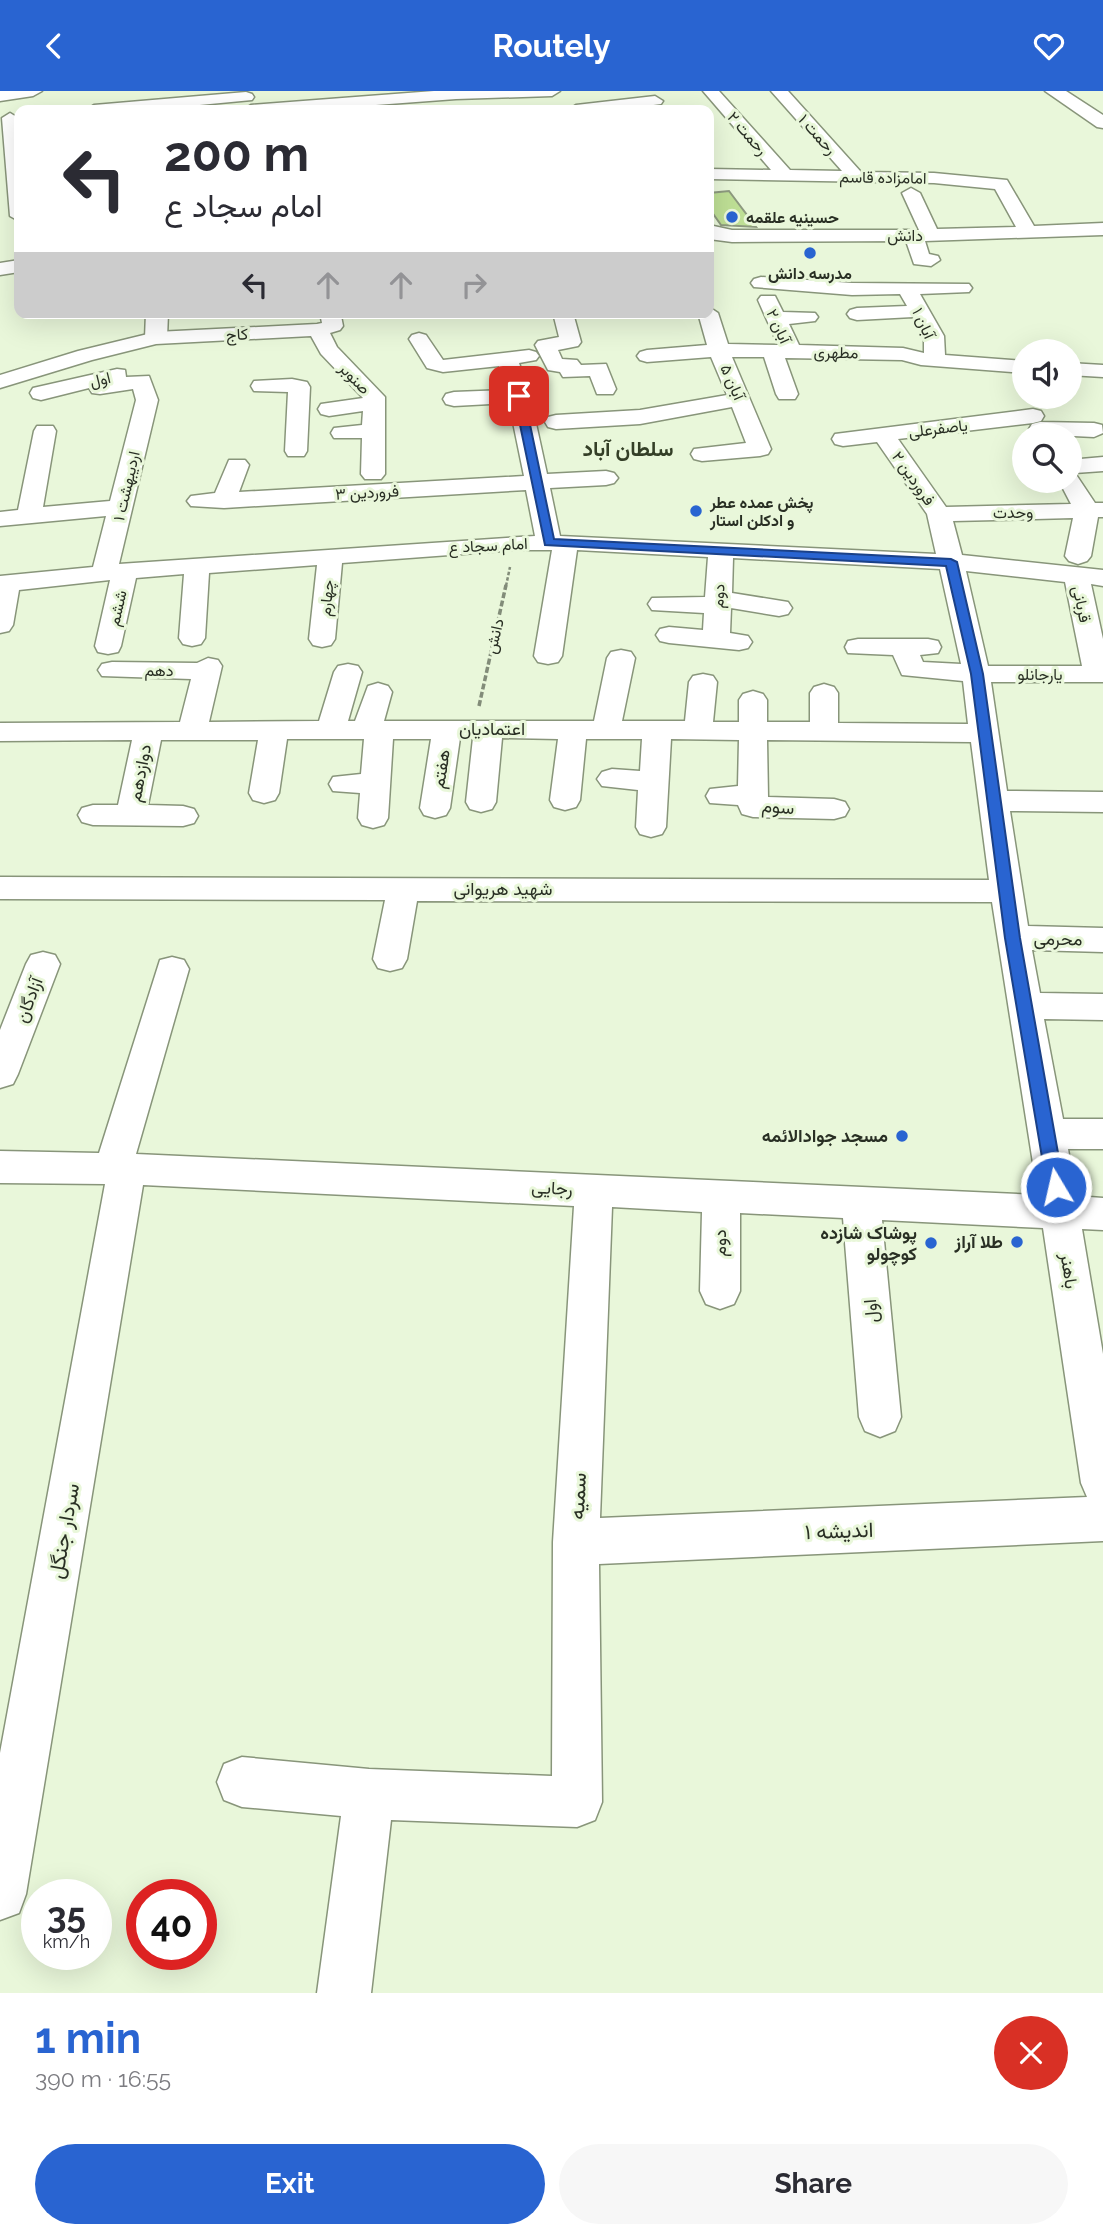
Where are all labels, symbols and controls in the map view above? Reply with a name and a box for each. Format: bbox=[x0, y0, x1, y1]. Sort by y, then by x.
icon: back bbox=[35, 27, 73, 65]
text: Routely bbox=[493, 27, 610, 64]
icon: heart bbox=[1030, 27, 1068, 65]
street label: رحمت ۲ bbox=[723, 108, 772, 160]
street label: رحمت ۱ bbox=[794, 110, 841, 159]
text: 200 m bbox=[164, 125, 309, 182]
icon: left bbox=[49, 133, 140, 224]
street label: امامزاده قاسم bbox=[839, 167, 927, 189]
text: امام سجاد ع bbox=[164, 187, 323, 224]
place label: حسینیه علقمه bbox=[746, 208, 839, 227]
marker: حسینیه علقمه bbox=[724, 209, 740, 225]
street label: دانش bbox=[887, 226, 923, 246]
marker: مدرسه دانش bbox=[802, 245, 818, 261]
place label: مدرسه دانش bbox=[768, 264, 852, 284]
icon: left bbox=[236, 266, 274, 304]
icon: ahead bbox=[309, 266, 347, 304]
icon: ahead bbox=[382, 266, 420, 304]
icon: right bbox=[455, 266, 493, 304]
street label: آبان ۱ bbox=[908, 305, 939, 343]
street label: آبان ۲ bbox=[762, 306, 795, 348]
street label: کاج bbox=[226, 324, 249, 347]
map controls bbox=[1012, 339, 1082, 493]
button: sound bbox=[1012, 339, 1082, 409]
street label: مطهری bbox=[813, 343, 859, 363]
street label: صنوبر bbox=[334, 358, 374, 399]
street label: آبان ۵ bbox=[716, 361, 749, 404]
pin bbox=[489, 366, 549, 426]
street label: اول bbox=[88, 368, 113, 392]
icon: arrive bbox=[500, 377, 538, 415]
street label: یاصفرعلی bbox=[907, 415, 969, 443]
button: search bbox=[1012, 423, 1082, 493]
district label: سلطان آباد bbox=[582, 436, 674, 461]
street label: فروردین ۲ bbox=[887, 448, 939, 510]
street label: اردیبهشت ۱ bbox=[109, 449, 145, 523]
street label: فروردین ۳ bbox=[335, 481, 400, 505]
place label: پخش عمده عطر و ادکلن استار bbox=[709, 493, 813, 531]
marker: پخش عمده عطر و ادکلن استار bbox=[688, 503, 704, 519]
street label: وحدت bbox=[993, 503, 1033, 523]
street label: امام سجاد ع bbox=[448, 534, 528, 559]
street label: چهارم bbox=[315, 579, 340, 617]
street label: دوم bbox=[708, 583, 730, 609]
street label: قربانی bbox=[1067, 584, 1095, 624]
street label: ششم bbox=[104, 588, 132, 628]
street label: دانش bbox=[481, 617, 509, 656]
street label: دهم bbox=[144, 661, 174, 681]
street label: یارجانلو bbox=[1017, 665, 1063, 685]
street label: اعتمادیان bbox=[459, 718, 525, 739]
street label: دوازدهم bbox=[124, 742, 157, 804]
street label: هفتم bbox=[427, 748, 456, 790]
street label: سوم bbox=[761, 795, 795, 820]
street label: شهید هریوانی bbox=[454, 878, 552, 900]
street label: محرمی bbox=[1033, 928, 1083, 950]
street label: آزادگان bbox=[10, 973, 48, 1026]
place label: مسجد جوادالائمه bbox=[762, 1125, 888, 1147]
marker: مسجد جوادالائمه bbox=[894, 1128, 910, 1144]
position arrow bbox=[1019, 1150, 1093, 1224]
street label: رجایی bbox=[531, 1176, 573, 1200]
place label: پوشاک شازده کوچولو bbox=[820, 1222, 917, 1266]
street label: دوم bbox=[709, 1229, 732, 1257]
place label: طلا آراز bbox=[954, 1231, 1003, 1253]
marker: طلا آراز bbox=[1009, 1234, 1025, 1250]
marker: پوشاک شازده کوچولو bbox=[923, 1235, 939, 1251]
street label: باهنر bbox=[1055, 1251, 1082, 1290]
street label: اول bbox=[859, 1298, 883, 1324]
street label: سمیه bbox=[564, 1472, 591, 1520]
street label: سردار جنگل bbox=[43, 1481, 85, 1581]
street label: اندیشه ۱ bbox=[804, 1517, 874, 1544]
speed limit sign: 40 bbox=[126, 1879, 217, 1970]
text: 35 bbox=[47, 1895, 86, 1936]
text: km/h bbox=[43, 1931, 90, 1952]
text: 1 min bbox=[35, 2014, 141, 2063]
button: close bbox=[994, 2016, 1068, 2090]
text: 390 m · 16:55 bbox=[35, 2065, 171, 2092]
button: Exit bbox=[35, 2144, 545, 2224]
button: Share bbox=[559, 2144, 1068, 2224]

